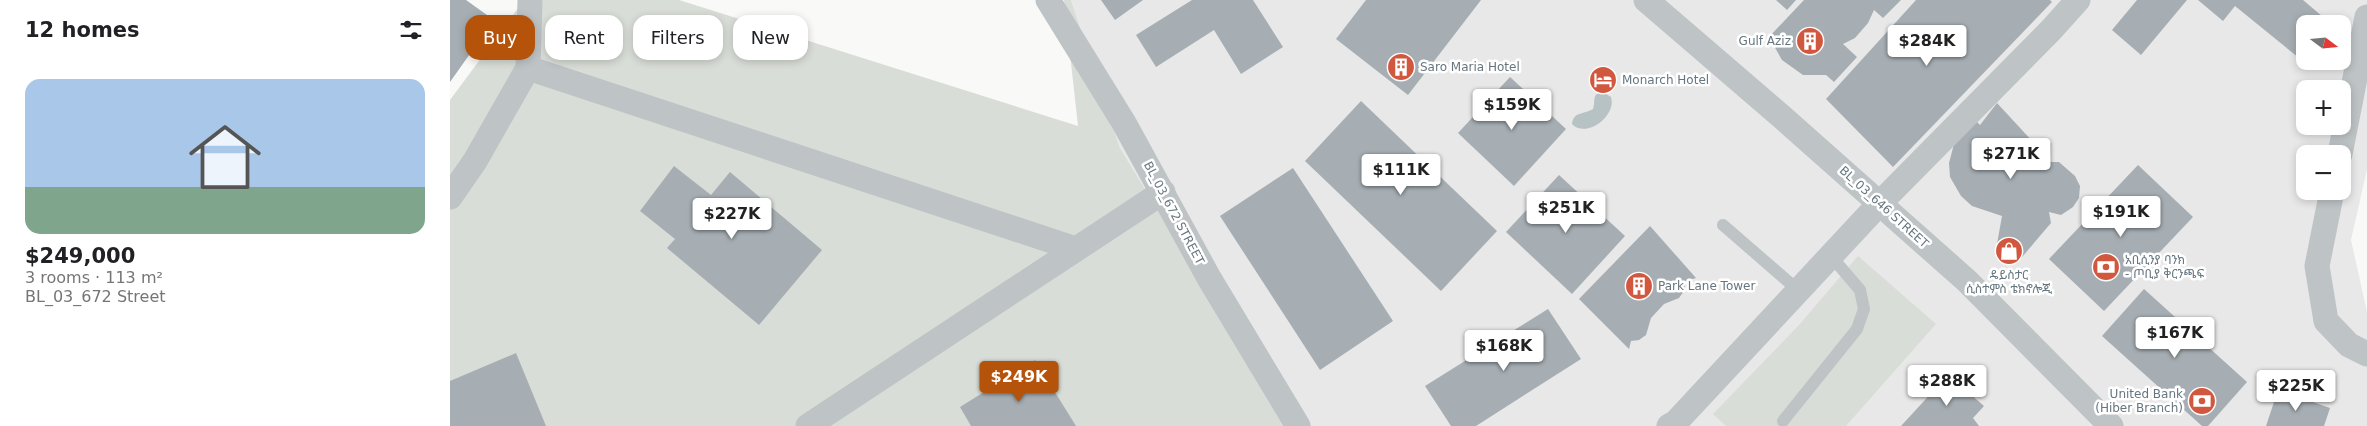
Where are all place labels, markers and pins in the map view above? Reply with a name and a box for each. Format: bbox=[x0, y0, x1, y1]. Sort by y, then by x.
pin: $284K bbox=[1892, 24, 1962, 67]
building icon: Gulf Aziz bbox=[1795, 26, 1825, 56]
place label: Gulf Aziz bbox=[1739, 34, 1791, 48]
building icon: Saro Maria Hotel bbox=[1386, 52, 1416, 82]
place label: Saro Maria Hotel bbox=[1420, 60, 1520, 74]
hotel icon: Monarch Hotel bbox=[1588, 65, 1618, 95]
place label: Monarch Hotel bbox=[1622, 73, 1709, 87]
pin: $159K bbox=[1477, 88, 1547, 131]
pin: $271K bbox=[1976, 138, 2046, 180]
pin: $111K bbox=[1366, 154, 1436, 196]
pin: $251K bbox=[1531, 192, 1601, 234]
pin: $191K bbox=[2086, 196, 2156, 238]
pin: $227K bbox=[697, 198, 767, 240]
shop icon: ዴይስታር ሲስተምስ ቴክኖሎጂ bbox=[1994, 236, 2024, 266]
bank icon: አቢሲንያ ባንክ - ጦቢያ ቅርንጫፍ bbox=[2091, 252, 2121, 282]
place label: አቢሲንያ ባንክ - ጦቢያ ቅርንጫፍ bbox=[2125, 253, 2205, 281]
place label: ዴይስታር ሲስተምስ ቴክኖሎጂ bbox=[1966, 268, 2052, 296]
building icon: Park Lane Tower bbox=[1624, 271, 1654, 301]
place label: Park Lane Tower bbox=[1658, 279, 1755, 293]
pin: $167K bbox=[2140, 316, 2210, 359]
pin: $168K bbox=[1469, 330, 1539, 372]
pin: $249K bbox=[984, 360, 1054, 403]
pin: $288K bbox=[1912, 364, 1982, 407]
pin: $225K bbox=[2261, 370, 2331, 412]
bank icon: United Bank (Hiber Branch) bbox=[2187, 386, 2217, 416]
place label: United Bank (Hiber Branch) bbox=[2095, 387, 2183, 415]

